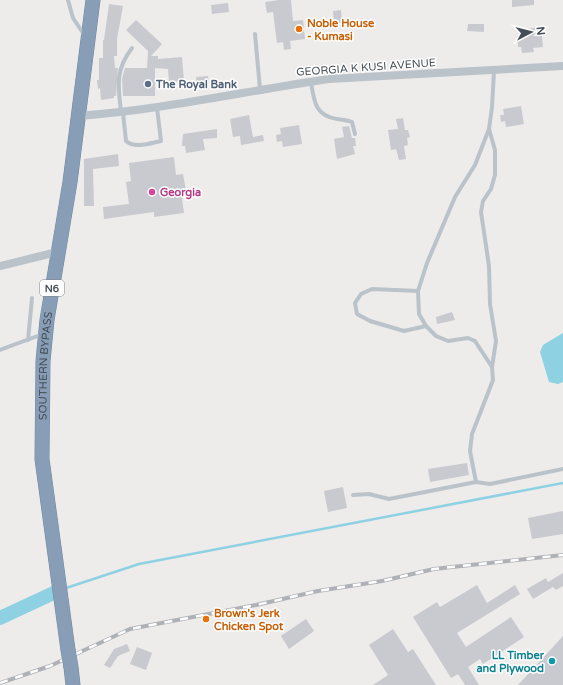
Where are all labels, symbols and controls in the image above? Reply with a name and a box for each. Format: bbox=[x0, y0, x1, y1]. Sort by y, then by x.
north arrow bbox=[511, 12, 551, 52]
place label: Noble House - Kumasi bbox=[307, 17, 375, 43]
marker: Noble House - Kumasi bbox=[294, 24, 304, 34]
text: N bbox=[533, 26, 547, 36]
street label: GEORGIA K KUSI AVENUE bbox=[296, 56, 436, 79]
place label: The Royal Bank bbox=[155, 78, 237, 92]
marker: The Royal Bank bbox=[143, 79, 153, 89]
place label: Georgia bbox=[160, 186, 201, 200]
marker: Georgia bbox=[147, 187, 157, 197]
road number: N6 bbox=[40, 280, 64, 296]
street label: SOUTHERN BYPASS bbox=[36, 311, 55, 420]
place label: Brown's Jerk Chicken Spot bbox=[214, 607, 284, 634]
marker: Brown's Jerk Chicken Spot bbox=[201, 614, 211, 624]
place label: LL Timber and Plywood bbox=[476, 649, 545, 676]
marker: LL Timber and Plywood bbox=[547, 656, 557, 666]

